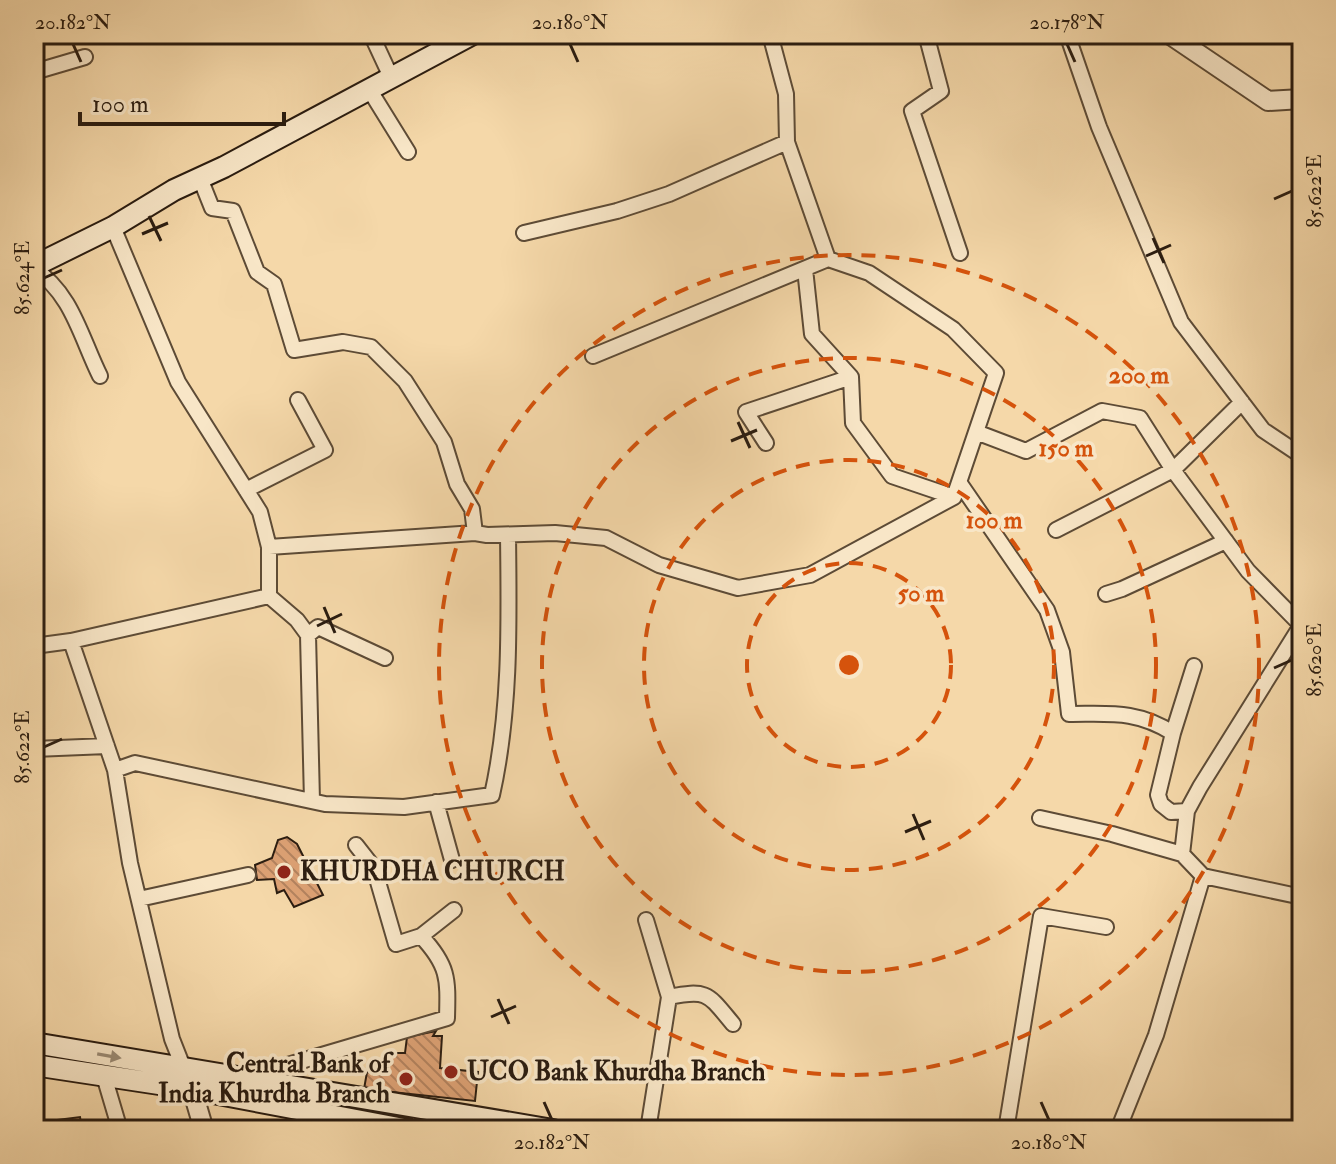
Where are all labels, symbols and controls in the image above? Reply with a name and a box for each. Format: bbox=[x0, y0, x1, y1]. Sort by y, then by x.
text: 20.182°N bbox=[35, 10, 111, 35]
text: 20.180°N bbox=[532, 10, 608, 35]
text: 20.178°N bbox=[1030, 10, 1105, 35]
scale bar bbox=[80, 76, 284, 126]
text: 100 m bbox=[92, 89, 149, 120]
text: 85.622°E bbox=[1302, 154, 1327, 228]
text: 85.624°E bbox=[10, 241, 35, 315]
text: 200 m bbox=[1109, 360, 1170, 391]
text: 150 m bbox=[1039, 433, 1094, 464]
text: 100 m bbox=[966, 505, 1023, 536]
text: 50 m bbox=[898, 578, 945, 609]
text: 85.620°E bbox=[1302, 623, 1327, 697]
centre of rings bbox=[835, 651, 863, 679]
text: 85.622°E bbox=[10, 710, 35, 784]
place label: KHURDHA CHURCH bbox=[300, 856, 565, 888]
marker: KHURDHA CHURCH bbox=[275, 863, 293, 881]
place label: Central Bank of India Khurdha Branch bbox=[158, 1048, 395, 1110]
one-way arrow bbox=[97, 1050, 122, 1063]
place label: UCO Bank Khurdha Branch bbox=[467, 1056, 766, 1088]
marker: UCO Bank Khurdha Branch bbox=[442, 1063, 460, 1081]
marker: Central Bank of India Khurdha Branch bbox=[397, 1070, 415, 1088]
text: 20.182°N bbox=[514, 1130, 590, 1155]
text: 20.180°N bbox=[1011, 1130, 1087, 1155]

